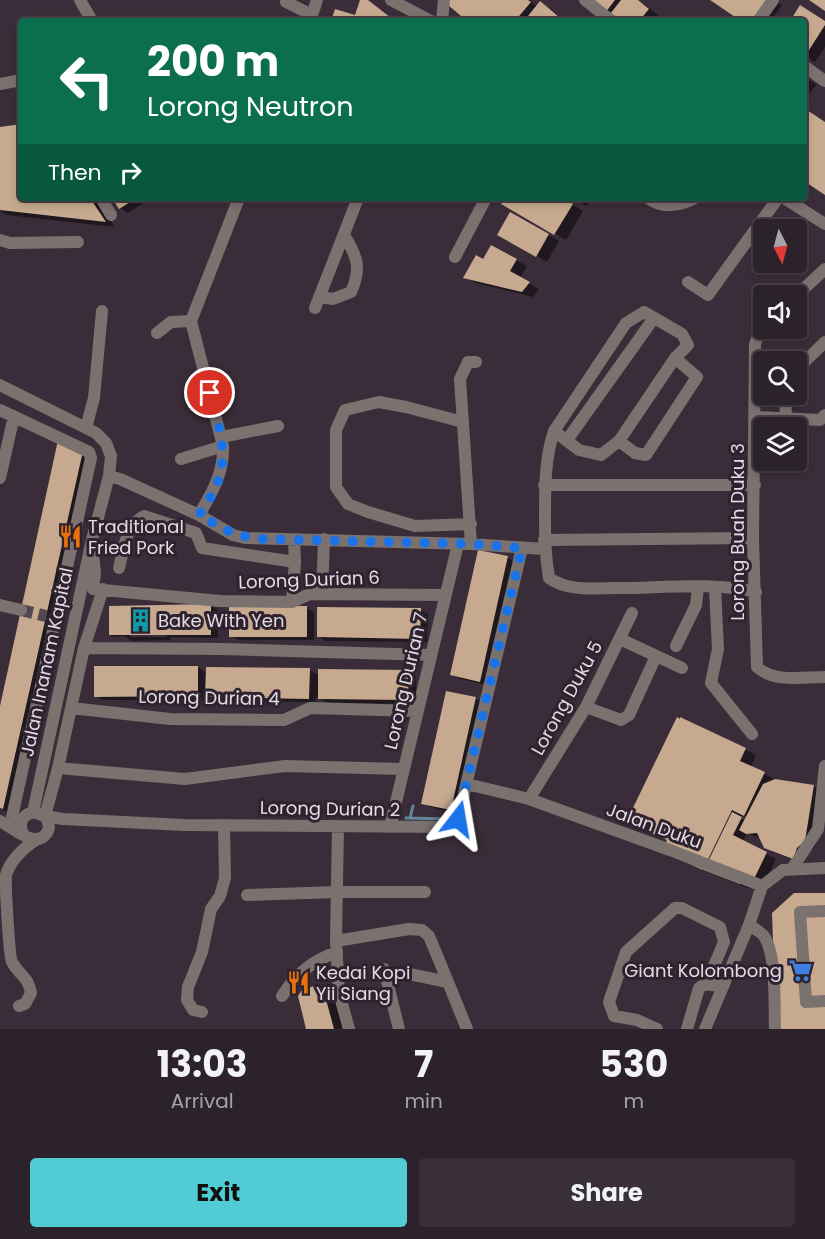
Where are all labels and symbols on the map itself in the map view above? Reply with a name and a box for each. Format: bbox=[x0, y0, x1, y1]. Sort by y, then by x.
north arrow bbox=[753, 219, 807, 273]
pin bbox=[184, 367, 235, 418]
street label: Lorong Buah Duku 3 bbox=[725, 443, 750, 621]
place label: Traditional Fried Pork bbox=[88, 514, 184, 560]
restaurant icon: Traditional Fried Pork bbox=[57, 524, 83, 550]
street label: Jalan Inanam Kapital bbox=[14, 565, 79, 759]
street label: Lorong Durian 6 bbox=[238, 565, 380, 594]
building icon: Bake With Yen bbox=[127, 608, 153, 634]
place label: Bake With Yen bbox=[158, 608, 285, 633]
street label: Lorong Durian 7 bbox=[378, 610, 433, 752]
street label: Lorong Duku 5 bbox=[525, 636, 608, 759]
street label: Lorong Durian 4 bbox=[138, 684, 280, 711]
position arrow bbox=[426, 787, 490, 851]
street label: Lorong Durian 2 bbox=[260, 795, 400, 822]
street label: Jalan Duku bbox=[603, 797, 705, 854]
place label: Giant Kolombong bbox=[624, 958, 782, 983]
supermarket icon: Giant Kolombong bbox=[787, 958, 813, 984]
place label: Kedai Kopi Yii Siang bbox=[316, 960, 410, 1006]
restaurant icon: Kedai Kopi Yii Siang bbox=[285, 970, 311, 996]

